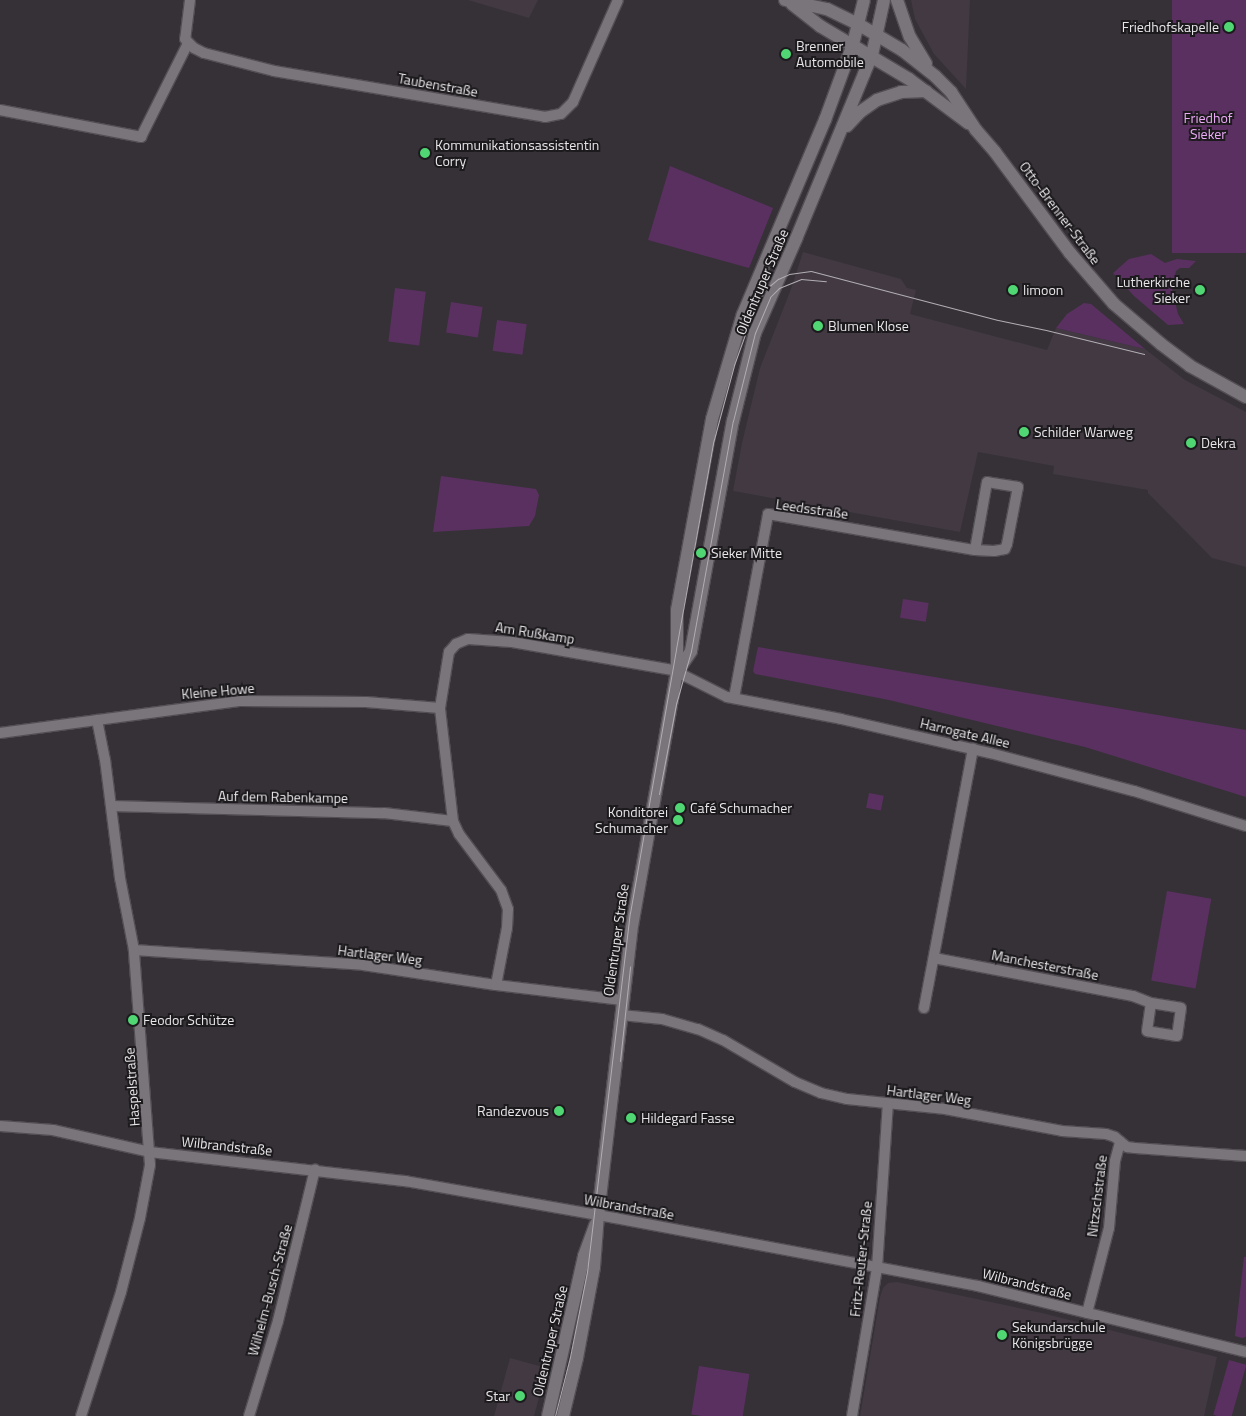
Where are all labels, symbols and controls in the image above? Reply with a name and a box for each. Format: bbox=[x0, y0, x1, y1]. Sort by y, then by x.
place label: Friedhofskapelle bbox=[1122, 19, 1219, 35]
marker: Friedhofskapelle bbox=[1223, 21, 1235, 33]
place label: Brenner Automobile bbox=[796, 38, 864, 70]
marker: Brenner Automobile bbox=[780, 48, 792, 60]
street label: Taubenstraße bbox=[397, 70, 479, 100]
park label: Friedhof Sieker bbox=[1184, 110, 1232, 142]
place label: Kommunikationsassistentin Corry bbox=[435, 137, 599, 170]
marker: Kommunikationsassistentin Corry bbox=[419, 147, 431, 159]
street label: Otto-Brenner-Straße bbox=[1016, 158, 1104, 268]
street label: Oldentruper Straße bbox=[732, 227, 792, 337]
place label: Lutherkirche Sieker bbox=[1116, 274, 1190, 306]
place label: limoon bbox=[1023, 282, 1063, 298]
marker: limoon bbox=[1007, 284, 1019, 296]
marker: Lutherkirche Sieker bbox=[1194, 284, 1206, 296]
place label: Blumen Klose bbox=[828, 318, 909, 334]
marker: Blumen Klose bbox=[812, 320, 824, 332]
place label: Schilder Warweg bbox=[1034, 424, 1133, 440]
marker: Schilder Warweg bbox=[1018, 426, 1030, 438]
place label: Dekra bbox=[1201, 435, 1236, 451]
marker: Dekra bbox=[1185, 437, 1197, 449]
street label: Leedsstraße bbox=[775, 496, 849, 522]
place label: Sieker Mitte bbox=[711, 545, 782, 561]
marker: Sieker Mitte bbox=[695, 547, 707, 559]
street label: Am Rußkamp bbox=[494, 618, 576, 648]
street label: Kleine Howe bbox=[181, 679, 255, 703]
street label: Harrogate Allee bbox=[918, 715, 1012, 751]
street label: Auf dem Rabenkampe bbox=[218, 787, 348, 807]
place label: Café Schumacher bbox=[690, 800, 792, 816]
marker: Café Schumacher bbox=[674, 802, 686, 814]
place label: Konditorei Schumacher bbox=[595, 804, 668, 836]
marker: Konditorei Schumacher bbox=[672, 814, 684, 826]
street label: Oldentruper Straße bbox=[600, 883, 632, 997]
street label: Hartlager Weg bbox=[337, 941, 423, 969]
street label: Manchesterstraße bbox=[990, 946, 1100, 984]
place label: Feodor Schütze bbox=[143, 1012, 234, 1028]
marker: Feodor Schütze bbox=[127, 1014, 139, 1026]
street label: Haspelstraße bbox=[121, 1047, 143, 1127]
street label: Hartlager Weg bbox=[886, 1081, 972, 1109]
place label: Randezvous bbox=[477, 1103, 549, 1119]
marker: Randezvous bbox=[553, 1105, 565, 1117]
place label: Hildegard Fasse bbox=[641, 1110, 735, 1126]
marker: Hildegard Fasse bbox=[625, 1112, 637, 1124]
street label: Wilbrandstraße bbox=[181, 1133, 273, 1159]
street label: Nitzschstraße bbox=[1084, 1154, 1110, 1238]
street label: Wilbrandstraße bbox=[583, 1191, 675, 1223]
street label: Fritz-Reuter-Straße bbox=[847, 1200, 875, 1318]
street label: Wilhelm-Busch-Straße bbox=[244, 1222, 296, 1358]
street label: Wilbrandstraße bbox=[981, 1265, 1073, 1303]
street label: Oldentruper Straße bbox=[529, 1284, 571, 1398]
place label: Sekundarschule Königsbrügge bbox=[1012, 1319, 1105, 1351]
marker: Sekundarschule Königsbrügge bbox=[996, 1329, 1008, 1341]
place label: Star bbox=[486, 1388, 510, 1404]
marker: Star bbox=[514, 1390, 526, 1402]

